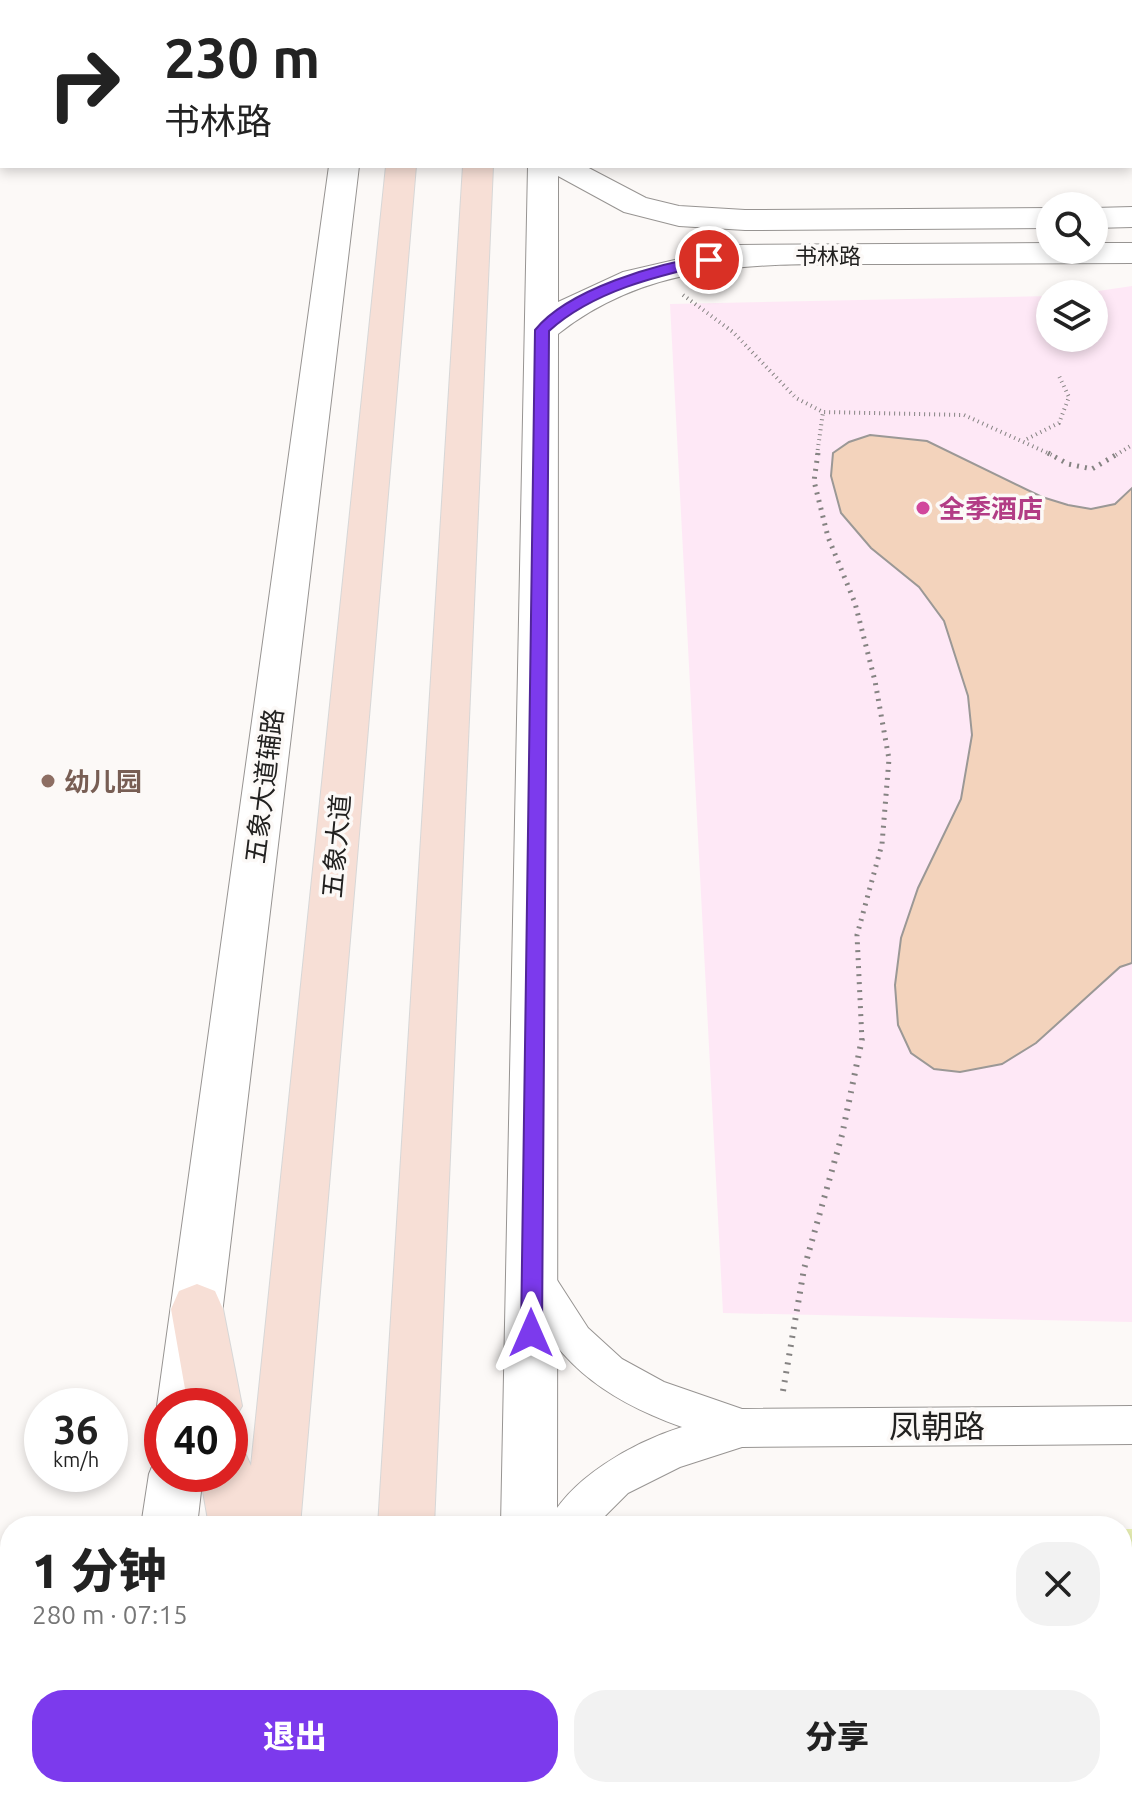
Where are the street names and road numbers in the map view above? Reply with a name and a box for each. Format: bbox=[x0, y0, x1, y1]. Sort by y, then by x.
street label: 书林路 bbox=[795, 243, 861, 268]
street label: 五象大道辅路 bbox=[240, 707, 288, 865]
street label: 五象大道 bbox=[317, 793, 355, 899]
street label: 凤朝路 bbox=[889, 1408, 985, 1444]

